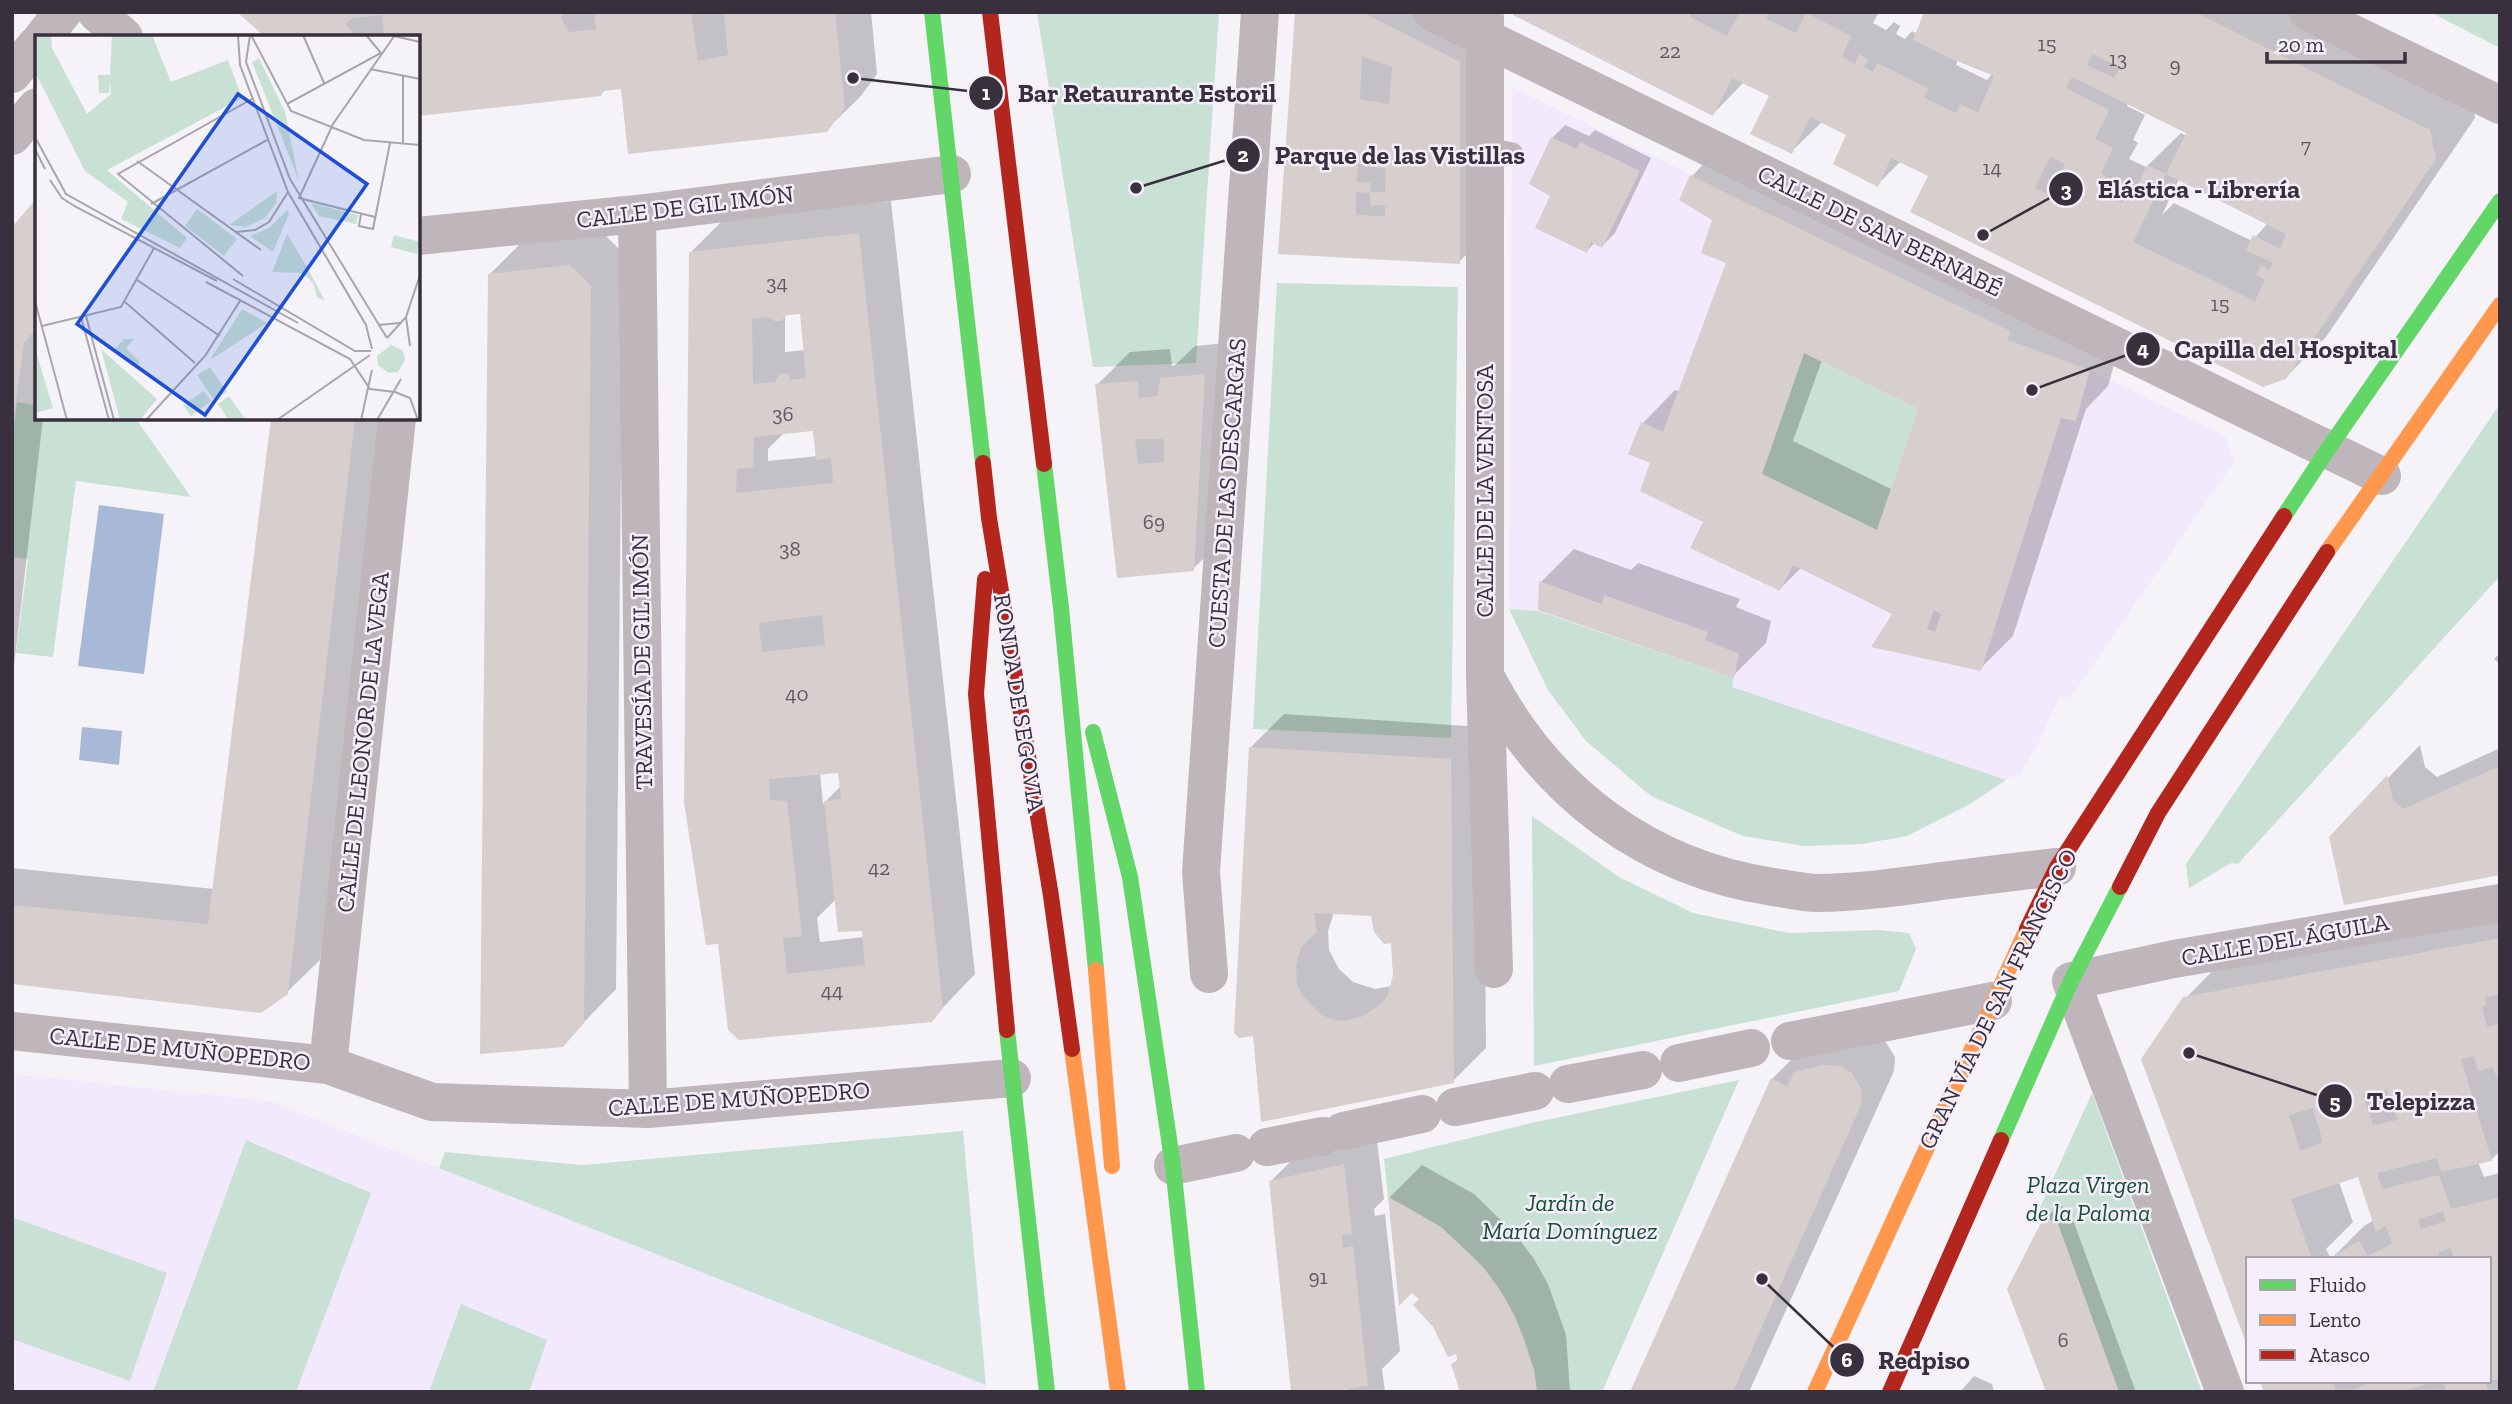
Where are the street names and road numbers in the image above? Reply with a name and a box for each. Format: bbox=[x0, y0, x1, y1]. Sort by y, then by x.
street label: CALLE DE SAN BERNABÉ bbox=[1753, 159, 2007, 303]
street label: CALLE DE GIL IMÓN bbox=[575, 179, 795, 234]
street label: CUESTA DE LAS DESCARGAS bbox=[1201, 337, 1252, 649]
street label: CALLE DE LA VENTOSA bbox=[1470, 364, 1499, 617]
street label: TRAVESÍA DE GIL IMÓN bbox=[625, 534, 658, 790]
street label: CALLE DE LEONOR DE LA VEGA bbox=[330, 570, 395, 914]
street label: RONDA DE SEGOVIA bbox=[988, 591, 1051, 815]
street label: GRAN VÍA DE SAN FRANCISCO bbox=[1912, 844, 2083, 1154]
street label: CALLE DEL ÁGUILA bbox=[2179, 907, 2391, 972]
street label: CALLE DE MUÑOPEDRO bbox=[48, 1020, 312, 1077]
street label: CALLE DE MUÑOPEDRO bbox=[607, 1075, 871, 1122]

